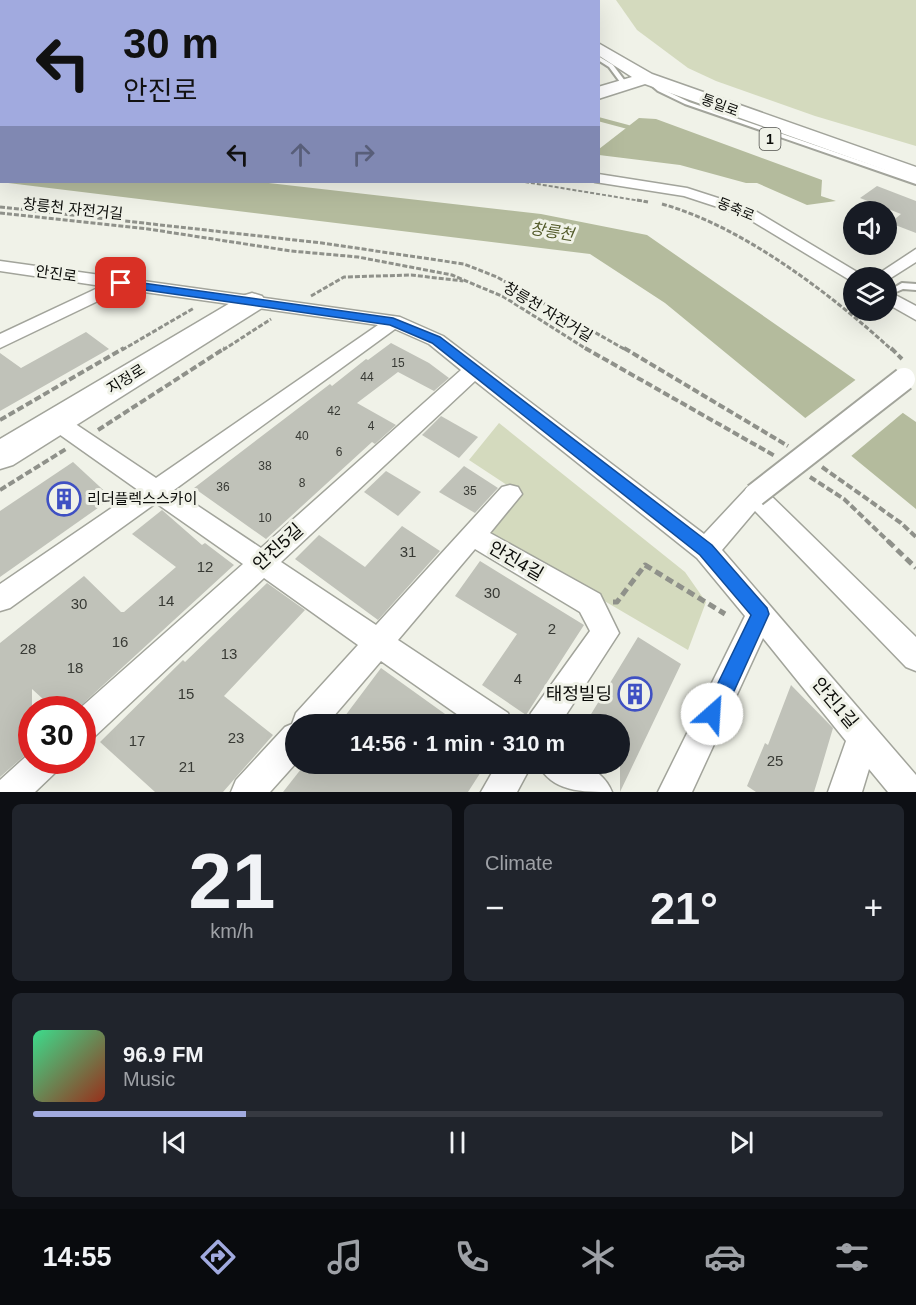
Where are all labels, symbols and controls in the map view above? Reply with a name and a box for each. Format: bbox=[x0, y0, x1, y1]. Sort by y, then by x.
text: 30 m bbox=[123, 20, 219, 67]
icon: left bbox=[24, 24, 102, 102]
text: 안진로 bbox=[123, 76, 198, 106]
street label: 통일로 bbox=[699, 91, 741, 119]
road number: 1 bbox=[760, 128, 780, 150]
icon: left bbox=[221, 138, 254, 171]
icon: ahead bbox=[284, 138, 317, 171]
icon: right bbox=[347, 138, 380, 171]
street label: 동축로 bbox=[715, 194, 757, 224]
street label: 창릉천 자전거길 bbox=[22, 195, 124, 222]
map controls bbox=[843, 201, 897, 321]
button: sound bbox=[843, 201, 897, 255]
water label: 창릉천 bbox=[529, 220, 577, 244]
pin bbox=[95, 257, 146, 308]
street label: 안진로 bbox=[34, 262, 78, 285]
icon: arrive bbox=[104, 266, 137, 299]
button: layers bbox=[843, 267, 897, 321]
street label: 창릉천 자전거길 bbox=[501, 278, 596, 345]
house number: 15 bbox=[391, 356, 405, 370]
street label: 지정로 bbox=[104, 360, 148, 397]
house number: 44 bbox=[360, 370, 374, 384]
house number: 42 bbox=[327, 404, 341, 418]
house number: 4 bbox=[368, 419, 375, 433]
house number: 40 bbox=[295, 429, 309, 443]
house number: 6 bbox=[336, 445, 343, 459]
house number: 38 bbox=[258, 459, 272, 473]
house number: 8 bbox=[299, 476, 306, 490]
house number: 36 bbox=[216, 480, 230, 494]
building icon: 리더플렉스스카이 bbox=[46, 481, 82, 517]
house number: 35 bbox=[463, 484, 477, 498]
place label: 리더플렉스스카이 bbox=[87, 490, 197, 507]
house number: 10 bbox=[258, 511, 272, 525]
street label: 안진5길 bbox=[249, 520, 307, 574]
street label: 안진4길 bbox=[485, 537, 547, 585]
house number: 31 bbox=[400, 543, 416, 560]
house number: 12 bbox=[197, 558, 213, 575]
house number: 30 bbox=[484, 584, 500, 601]
house number: 14 bbox=[158, 592, 174, 609]
house number: 30 bbox=[71, 595, 87, 612]
house number: 2 bbox=[548, 620, 556, 637]
house number: 16 bbox=[112, 633, 128, 650]
house number: 28 bbox=[20, 640, 36, 657]
house number: 13 bbox=[221, 645, 237, 662]
house number: 18 bbox=[67, 659, 83, 676]
house number: 4 bbox=[514, 670, 522, 687]
street label: 안진1길 bbox=[808, 674, 862, 732]
building icon: 태정빌딩 bbox=[617, 676, 653, 712]
position arrow bbox=[680, 682, 744, 746]
place label: 태정빌딩 bbox=[546, 684, 612, 704]
house number: 15 bbox=[178, 685, 194, 702]
speed limit sign: 30 bbox=[18, 696, 96, 774]
house number: 23 bbox=[228, 729, 244, 746]
text: 14:56 · 1 min · 310 m bbox=[350, 731, 565, 756]
house number: 17 bbox=[129, 732, 145, 749]
house number: 25 bbox=[767, 752, 783, 769]
house number: 21 bbox=[179, 758, 195, 775]
text: 21 bbox=[189, 837, 275, 925]
text: Climate bbox=[485, 852, 553, 874]
text: 21° bbox=[650, 883, 718, 934]
text: − bbox=[485, 889, 504, 926]
text: + bbox=[864, 889, 883, 926]
text: km/h bbox=[210, 920, 254, 942]
text: 96.9 FM bbox=[123, 1042, 204, 1067]
text: Music bbox=[123, 1068, 175, 1090]
icon: previous bbox=[158, 1126, 191, 1159]
icon: pause bbox=[441, 1126, 474, 1159]
icon: next bbox=[725, 1126, 758, 1159]
icon: directions bbox=[197, 1236, 239, 1278]
icon: music bbox=[324, 1236, 366, 1278]
icon: phone bbox=[451, 1236, 493, 1278]
icon: climate bbox=[577, 1236, 619, 1278]
icon: car bbox=[704, 1236, 746, 1278]
icon: filters bbox=[831, 1236, 873, 1278]
text: 14:55 bbox=[42, 1242, 112, 1272]

